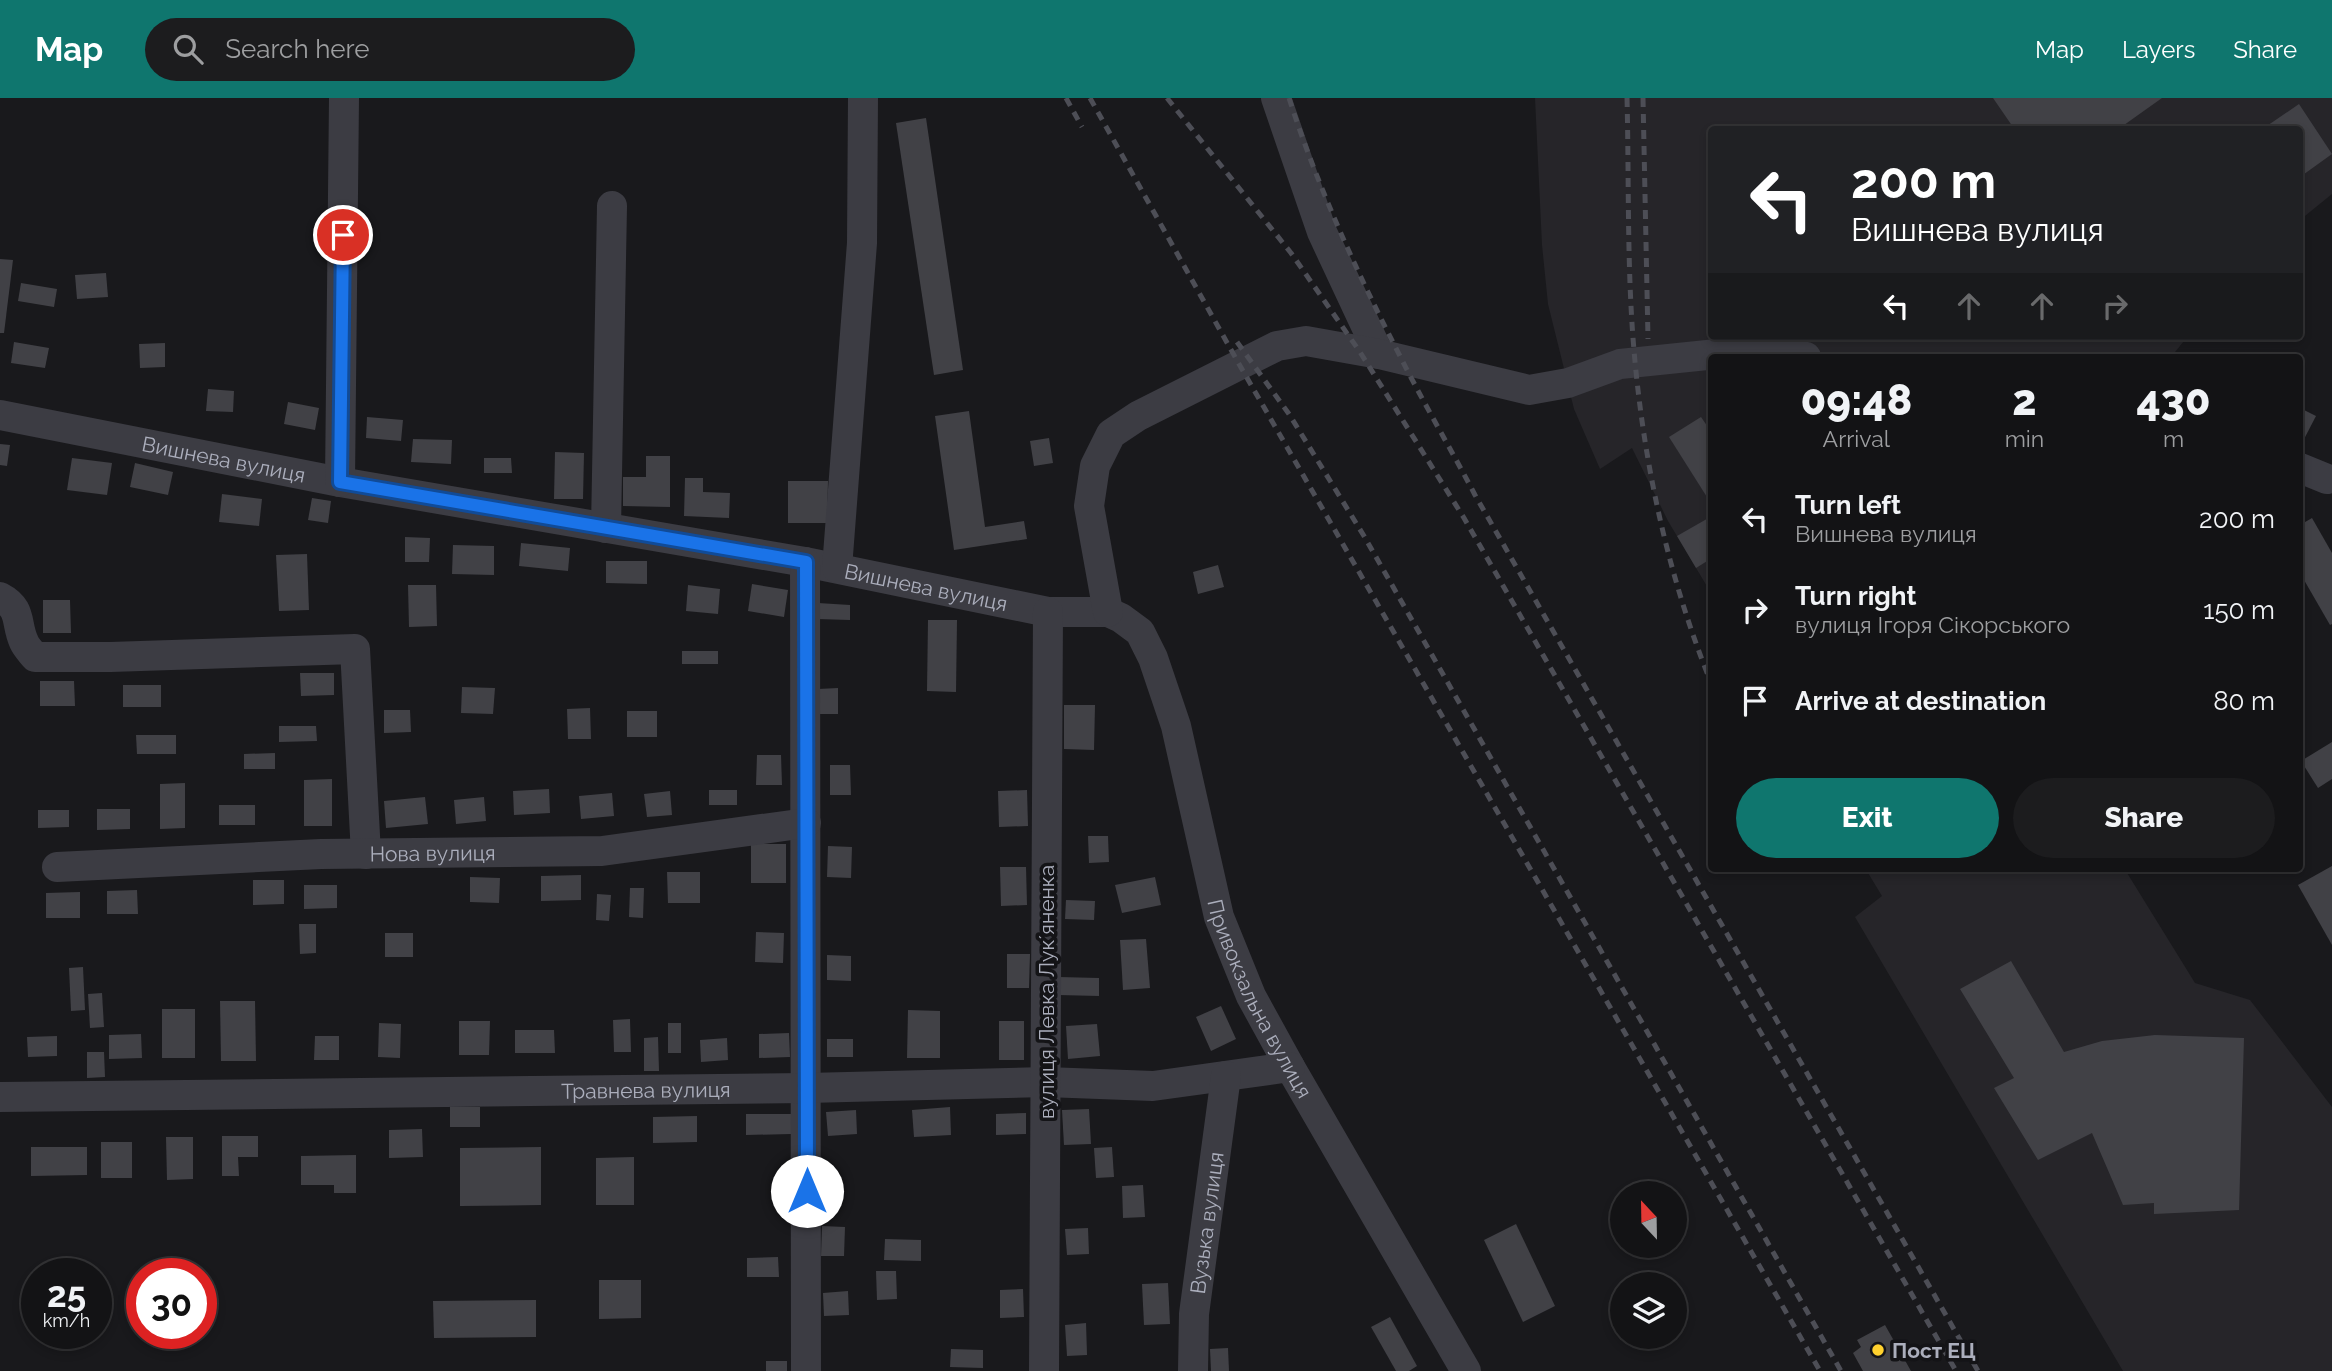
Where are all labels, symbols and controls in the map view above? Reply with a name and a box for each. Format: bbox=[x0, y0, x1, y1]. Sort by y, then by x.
search box bbox=[145, 18, 635, 81]
text: Map bbox=[35, 30, 103, 69]
icon: search bbox=[169, 30, 207, 68]
text: Search here bbox=[225, 34, 370, 64]
text: Map bbox=[2035, 35, 2084, 64]
text: Layers bbox=[2122, 35, 2195, 64]
text: Share bbox=[2233, 35, 2297, 64]
text: 200 m bbox=[1851, 152, 1996, 209]
icon: left bbox=[1736, 154, 1827, 245]
pin bbox=[313, 205, 373, 265]
text: Вишнева вулиця bbox=[1851, 211, 2104, 248]
icon: arrive bbox=[324, 216, 362, 254]
icon: left bbox=[1877, 287, 1915, 325]
icon: ahead bbox=[1950, 287, 1988, 325]
icon: ahead bbox=[2023, 287, 2061, 325]
icon: right bbox=[2096, 287, 2134, 325]
text: 09:48 bbox=[1800, 376, 1912, 425]
text: 2 bbox=[2012, 376, 2037, 425]
text: 430 bbox=[2137, 376, 2211, 425]
text: Arrival bbox=[1823, 425, 1890, 452]
text: min bbox=[2005, 425, 2044, 452]
text: m bbox=[2163, 425, 2184, 452]
street label: Вишнева вулиця bbox=[140, 431, 308, 487]
text: Turn left bbox=[1795, 490, 1901, 520]
icon: left bbox=[1736, 500, 1774, 538]
text: 200 m bbox=[2199, 504, 2275, 534]
text: Вишнева вулиця bbox=[1795, 520, 1977, 547]
street label: Вишнева вулиця bbox=[842, 558, 1010, 616]
text: Turn right bbox=[1795, 581, 1916, 611]
icon: right bbox=[1736, 591, 1774, 629]
text: 150 m bbox=[2203, 595, 2275, 625]
text: вулиця Ігоря Сікорського bbox=[1795, 611, 2070, 638]
icon: arrive bbox=[1736, 682, 1774, 720]
text: Arrive at destination bbox=[1795, 686, 2046, 716]
text: 80 m bbox=[2213, 686, 2275, 716]
button: Exit bbox=[1736, 778, 1999, 858]
button: Share bbox=[2013, 778, 2275, 858]
street label: Нова вулиця bbox=[370, 840, 496, 866]
street label: вулиця Левка Лукʼяненка bbox=[1034, 865, 1059, 1119]
street label: Привокзальна вулиця bbox=[1203, 897, 1318, 1102]
street label: Травнева вулиця bbox=[561, 1076, 731, 1103]
street label: Вузька вулиця bbox=[1184, 1150, 1228, 1295]
position arrow bbox=[770, 1154, 844, 1228]
north arrow bbox=[1610, 1181, 1687, 1258]
map controls bbox=[1610, 1181, 1687, 1349]
speed limit sign: 30 bbox=[126, 1258, 217, 1349]
button: layers bbox=[1610, 1272, 1687, 1349]
text: 25 bbox=[47, 1274, 86, 1315]
text: km/h bbox=[43, 1310, 90, 1331]
place label: Пост ЕЦ bbox=[1892, 1338, 1976, 1363]
marker: Пост ЕЦ bbox=[1870, 1342, 1886, 1358]

